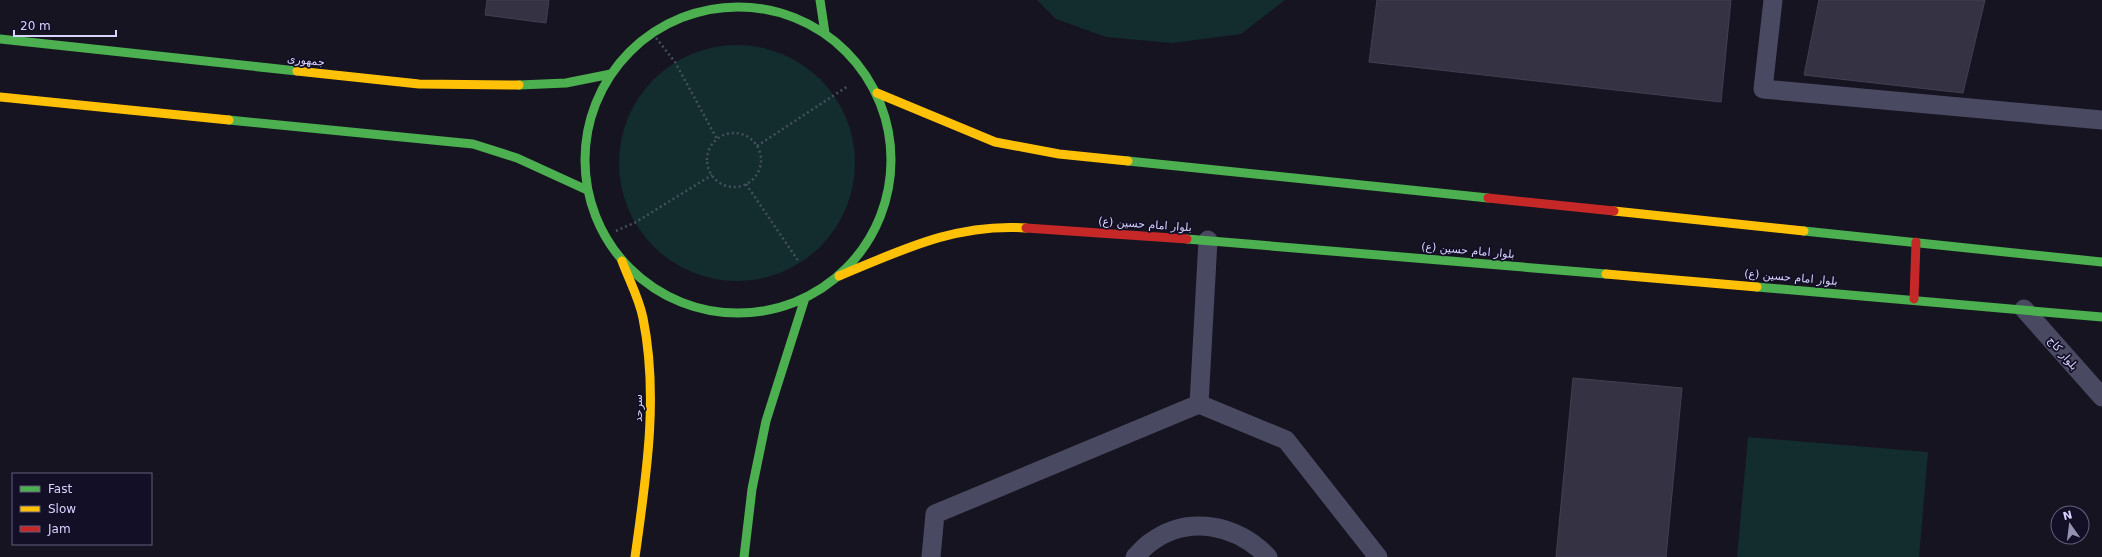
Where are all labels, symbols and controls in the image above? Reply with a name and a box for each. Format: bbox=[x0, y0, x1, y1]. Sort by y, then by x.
scale bar bbox=[14, 12, 116, 38]
text: 20 m bbox=[20, 19, 51, 33]
street label: جمهوری bbox=[286, 52, 325, 69]
street label: بلوار امام حسین (ع) bbox=[1098, 215, 1192, 234]
street label: بلوار امام حسین (ع) bbox=[1421, 240, 1515, 261]
street label: بلوار امام حسین (ع) bbox=[1744, 267, 1838, 288]
street label: بلوار کاج bbox=[2045, 334, 2081, 373]
street label: سرحد bbox=[632, 394, 645, 422]
legend bbox=[12, 473, 152, 545]
text: Fast bbox=[48, 482, 72, 496]
text: Slow bbox=[48, 502, 76, 516]
north arrow bbox=[2050, 505, 2090, 545]
text: N bbox=[2062, 508, 2074, 523]
text: Jam bbox=[47, 522, 71, 536]

